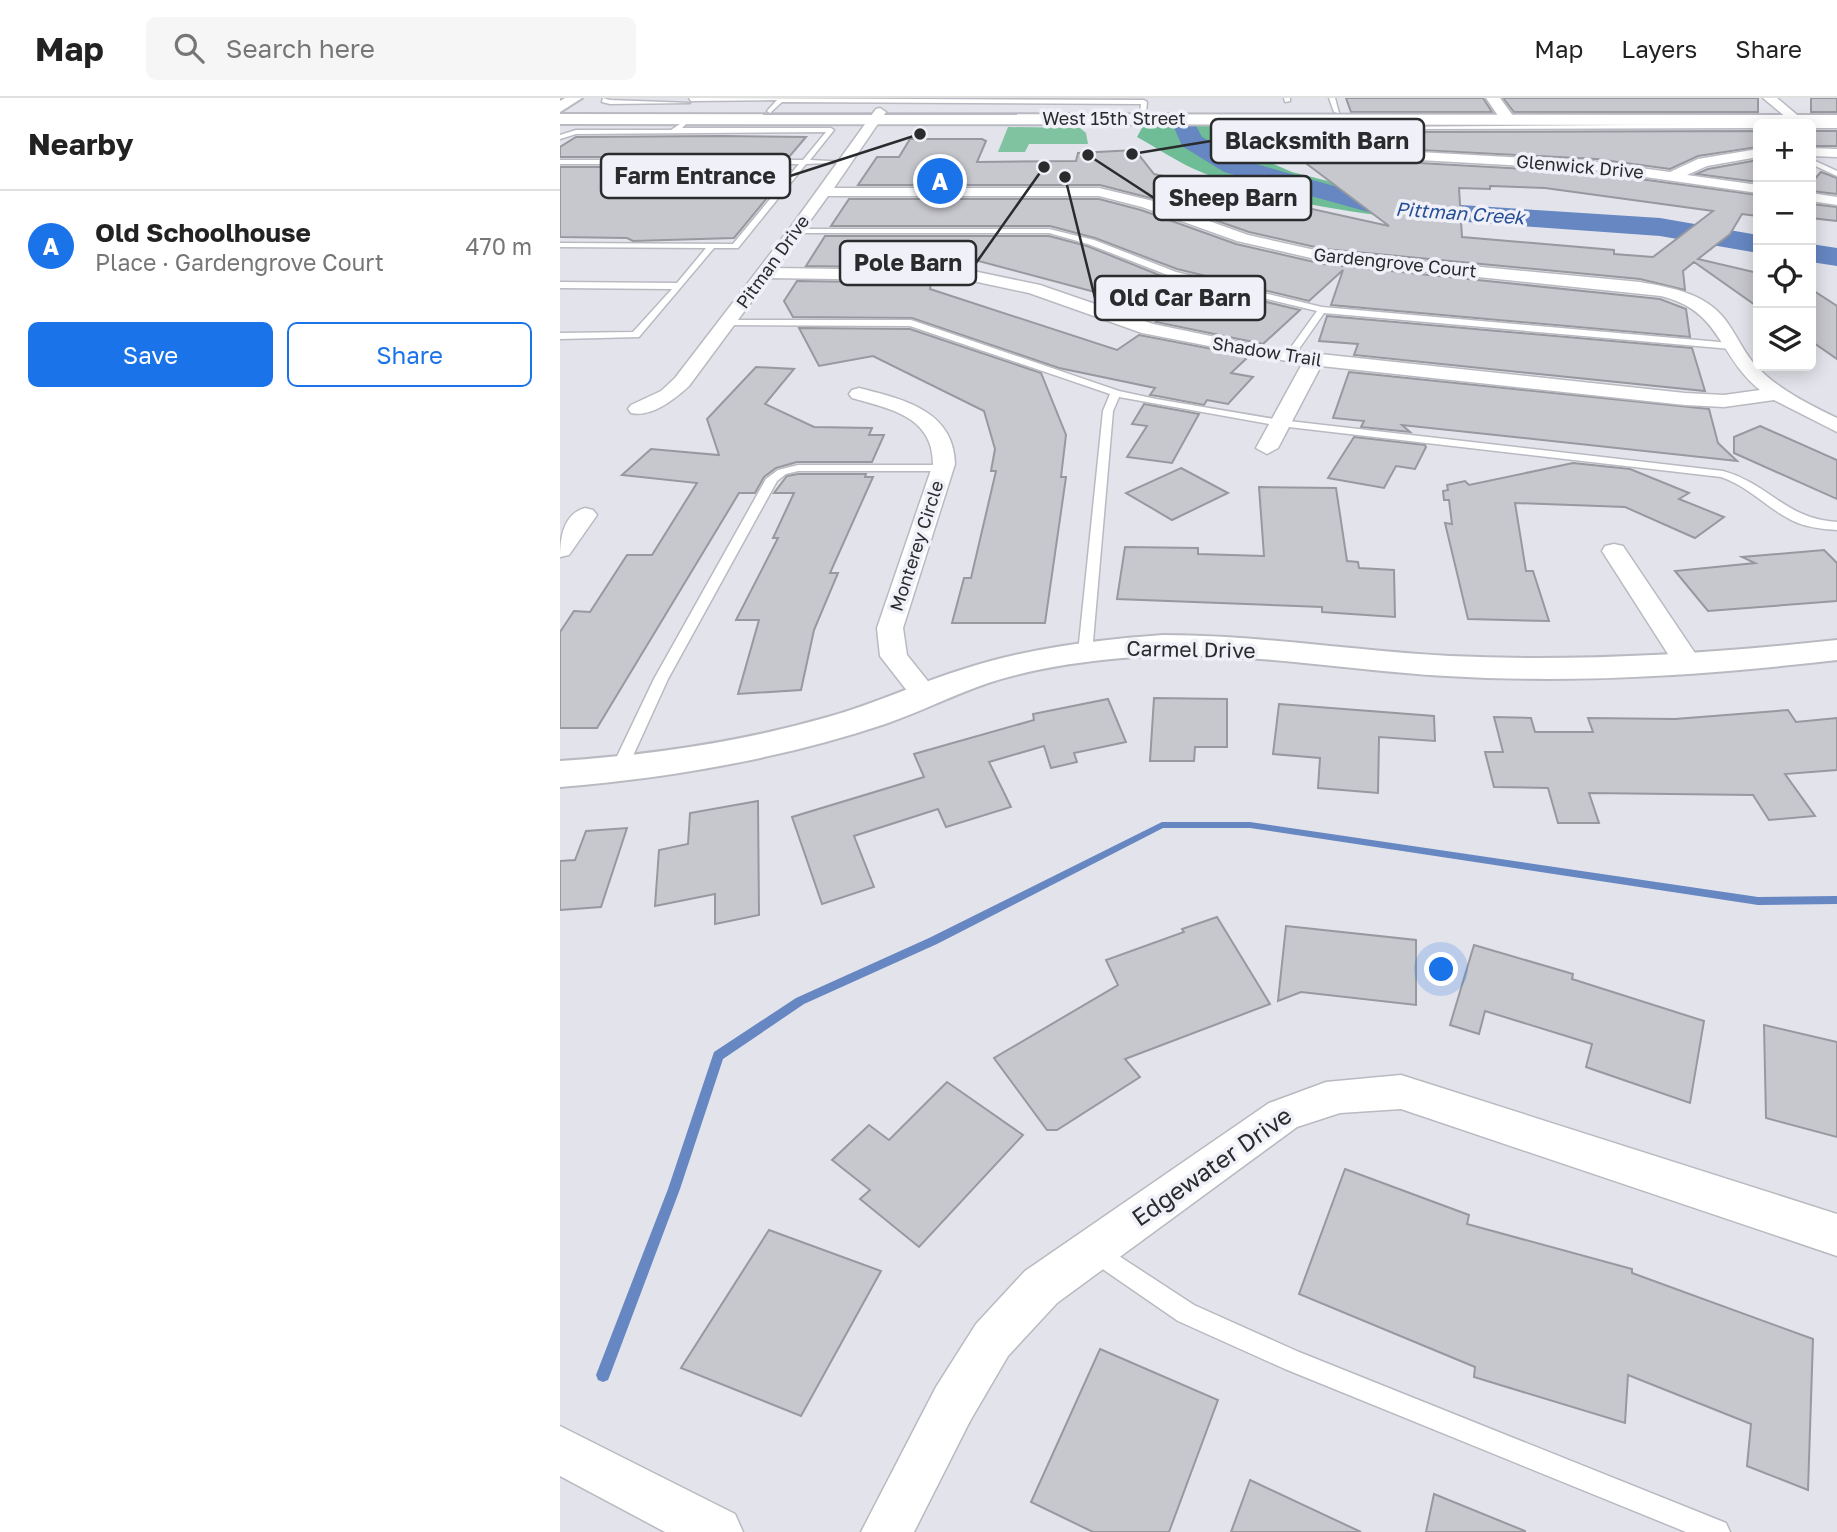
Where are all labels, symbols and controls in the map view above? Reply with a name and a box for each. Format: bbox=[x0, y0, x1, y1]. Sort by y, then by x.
search box bbox=[146, 17, 636, 80]
text: Map bbox=[35, 29, 104, 68]
icon: search bbox=[170, 29, 208, 67]
text: Search here bbox=[226, 33, 375, 64]
text: Map bbox=[1534, 34, 1583, 63]
text: Layers bbox=[1621, 34, 1697, 63]
text: Share bbox=[1735, 34, 1802, 63]
street label: West 15th Street bbox=[1042, 107, 1186, 129]
callout: Blacksmith Barn bbox=[1211, 119, 1424, 163]
map controls bbox=[1753, 119, 1816, 371]
button: + bbox=[1753, 119, 1816, 182]
text: Nearby bbox=[28, 126, 133, 162]
text: Blacksmith Barn bbox=[1225, 126, 1409, 154]
street label: Glenwick Drive bbox=[1515, 149, 1645, 183]
callout: Farm Entrance bbox=[601, 154, 790, 198]
pin: A bbox=[917, 155, 963, 207]
text: Farm Entrance bbox=[614, 161, 776, 189]
callout: Sheep Barn bbox=[1154, 176, 1311, 220]
button: − bbox=[1753, 182, 1816, 245]
text: Sheep Barn bbox=[1169, 183, 1297, 211]
water label: Pittman Creek bbox=[1395, 197, 1528, 229]
street label: Pitman Drive bbox=[731, 210, 813, 312]
text: Old Schoolhouse bbox=[95, 217, 311, 248]
text: A bbox=[43, 232, 59, 260]
text: 470 m bbox=[465, 232, 532, 260]
callout: Pole Barn bbox=[840, 241, 976, 285]
street label: Gardengrove Court bbox=[1312, 243, 1478, 282]
button: locate bbox=[1753, 245, 1816, 308]
text: Place · Gardengrove Court bbox=[95, 248, 384, 276]
text: Pole Barn bbox=[854, 248, 962, 276]
callout: Old Car Barn bbox=[1095, 276, 1265, 320]
text: Old Car Barn bbox=[1109, 283, 1251, 311]
button: layers bbox=[1753, 308, 1816, 371]
button: Save bbox=[28, 322, 273, 387]
button: Share bbox=[287, 322, 532, 387]
street label: Shadow Trail bbox=[1211, 331, 1324, 371]
street label: Monterey Circle bbox=[885, 478, 948, 614]
street label: Carmel Drive bbox=[1126, 635, 1256, 663]
your location bbox=[1424, 952, 1458, 986]
street label: Edgewater Drive bbox=[1126, 1100, 1297, 1232]

